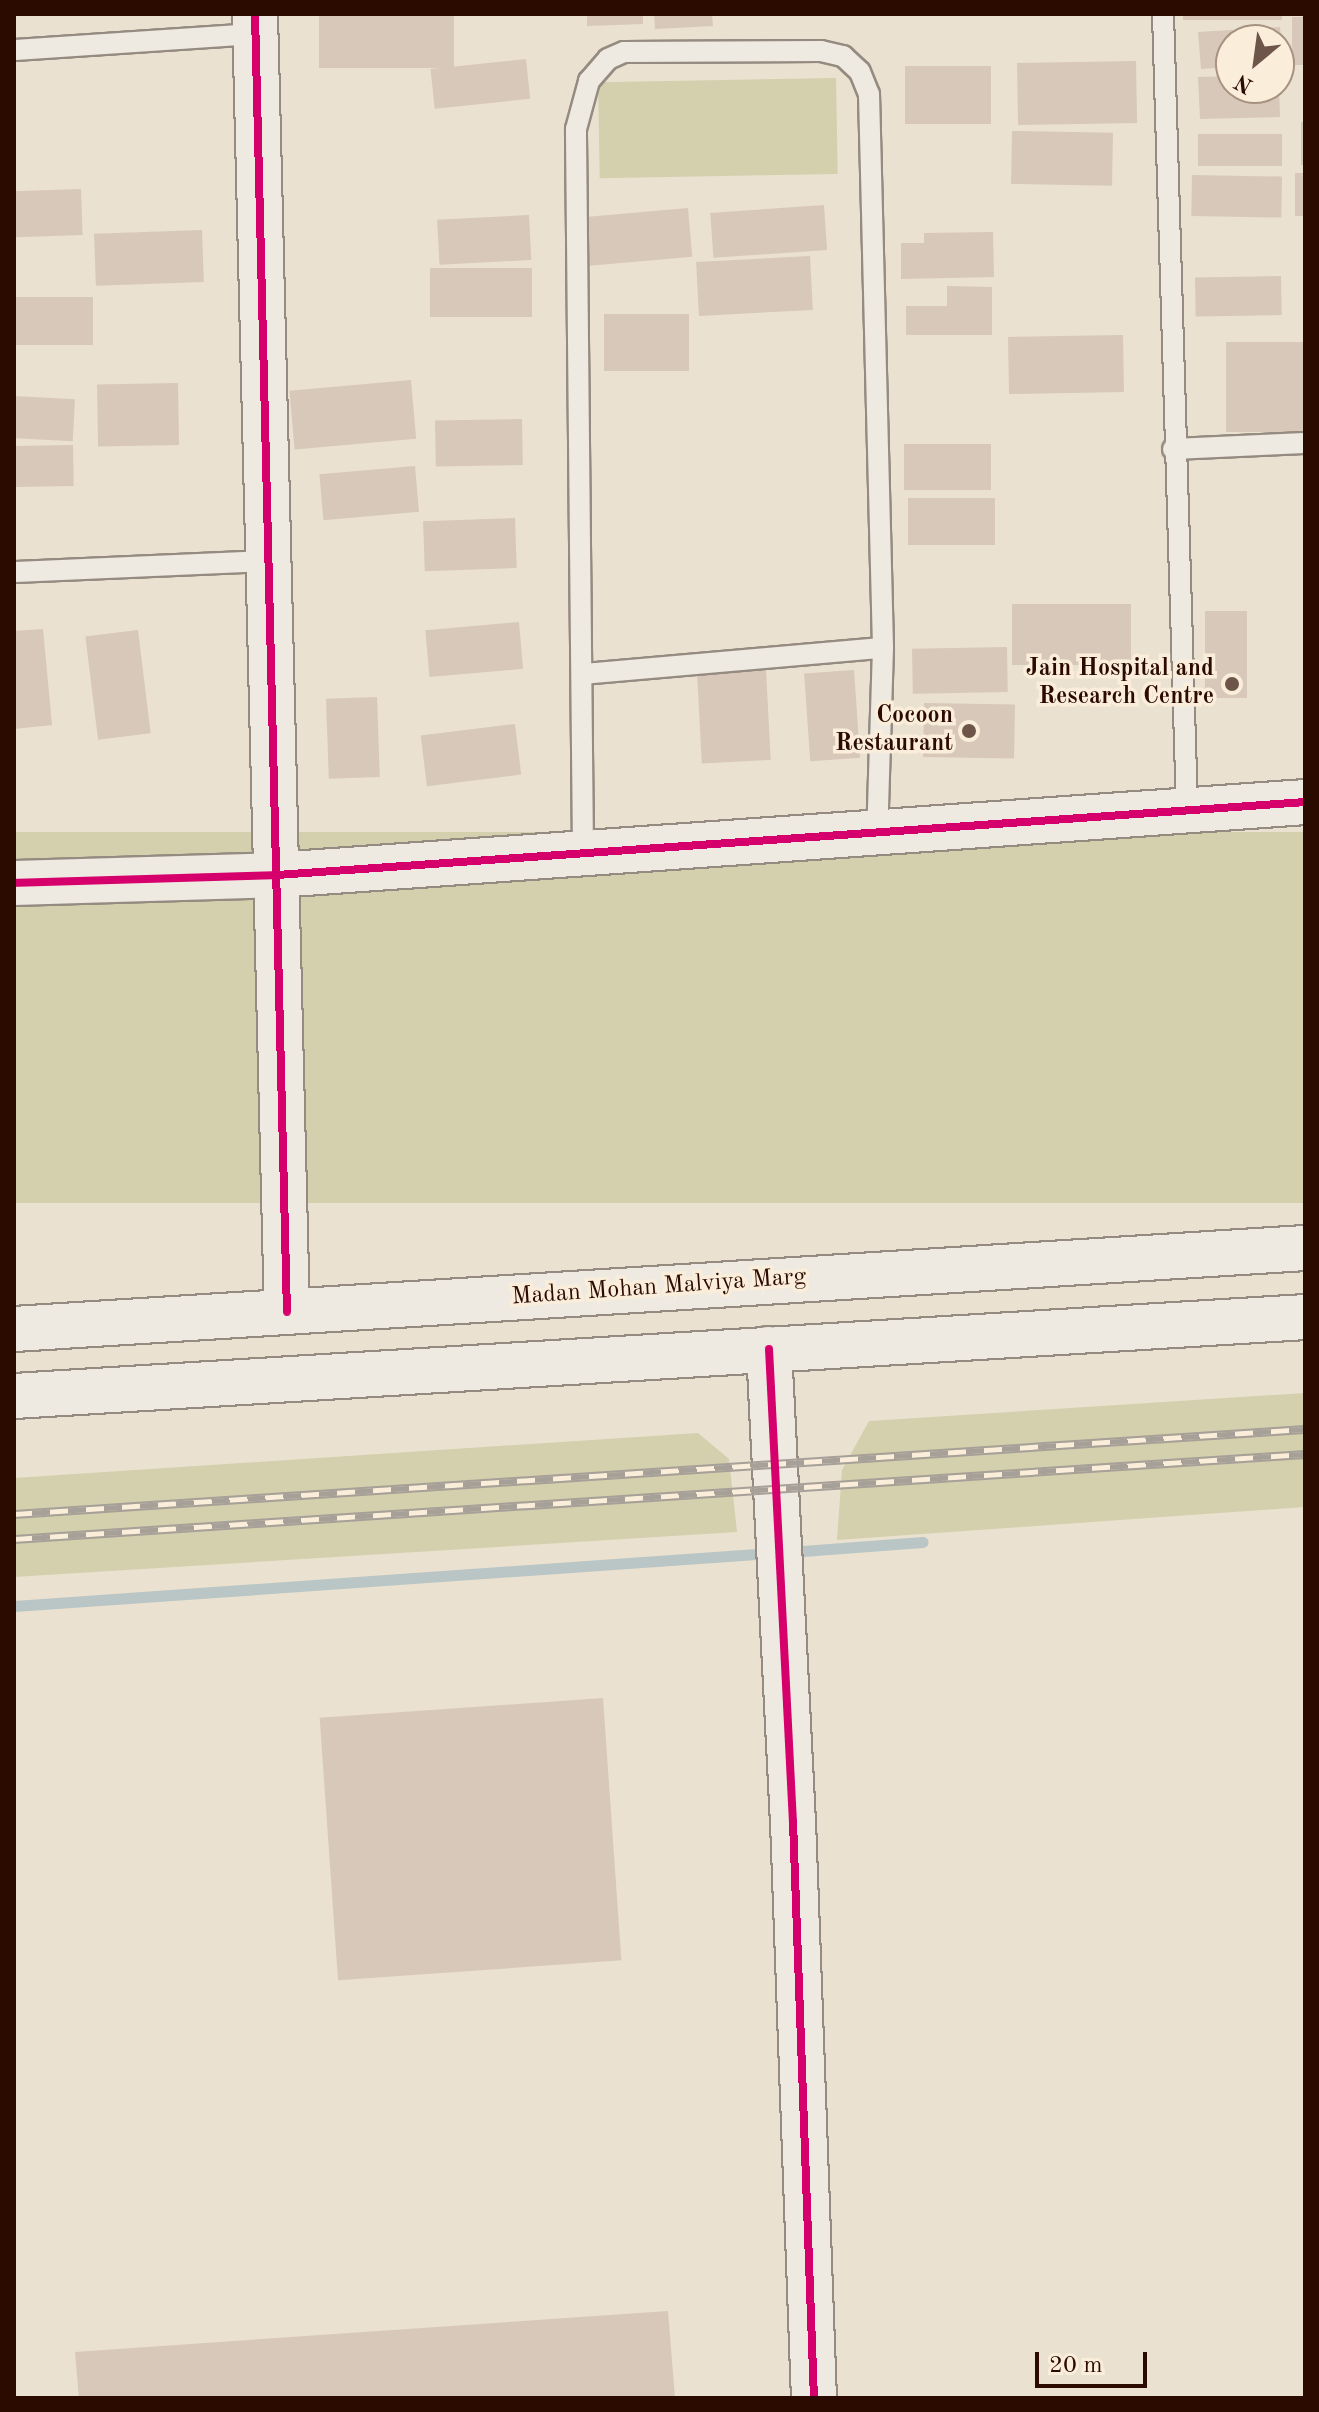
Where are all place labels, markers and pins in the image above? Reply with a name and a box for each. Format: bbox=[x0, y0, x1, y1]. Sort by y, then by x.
place label: Jain Hospital and Research Centre bbox=[1026, 656, 1214, 712]
marker: Jain Hospital and Research Centre bbox=[1221, 673, 1243, 695]
place label: Cocoon Restaurant bbox=[835, 703, 953, 759]
marker: Cocoon Restaurant bbox=[960, 722, 978, 740]

